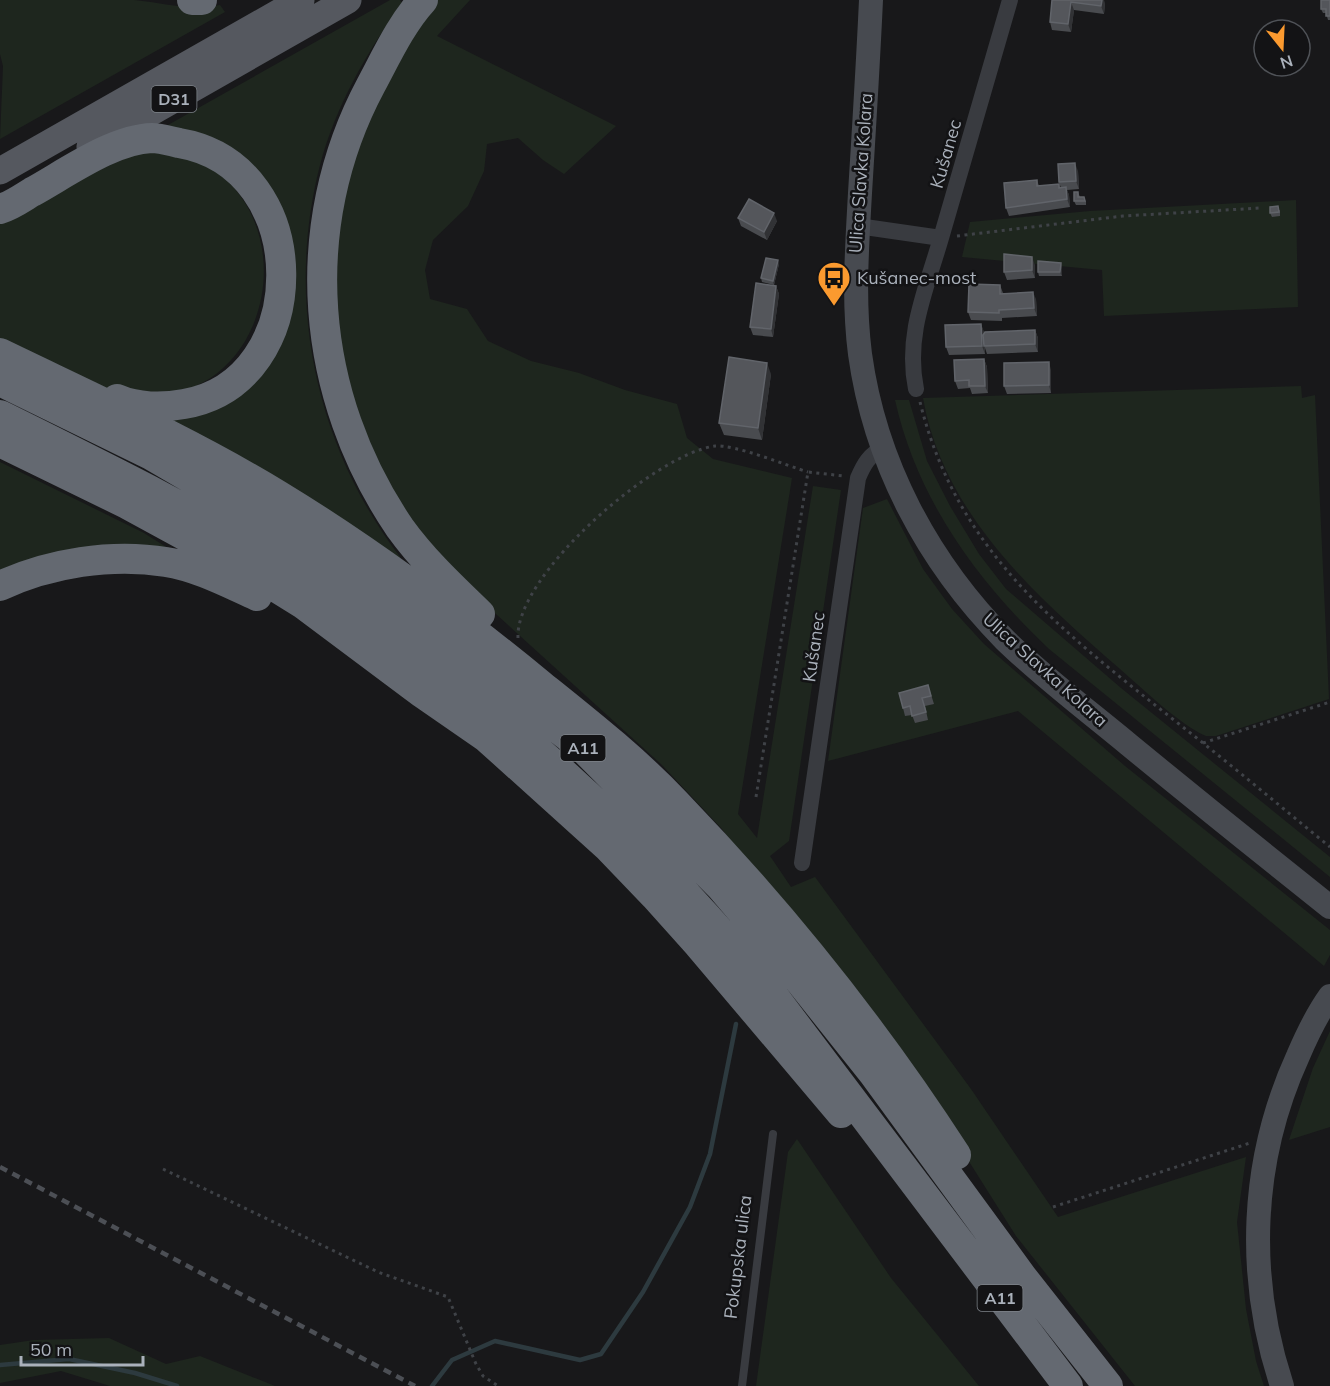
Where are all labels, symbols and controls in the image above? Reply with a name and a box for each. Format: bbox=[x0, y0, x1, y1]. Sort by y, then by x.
north arrow bbox=[1252, 18, 1312, 78]
text: N bbox=[1278, 51, 1295, 74]
road number: D31 bbox=[152, 86, 196, 112]
street label: Ulica Slavka Kolara bbox=[843, 92, 878, 254]
street label: Kušanec bbox=[925, 117, 966, 191]
bus stop icon: Kušanec-most bbox=[816, 260, 852, 307]
place label: Kušanec-most bbox=[857, 266, 976, 289]
street label: Ulica Slavka Kolara bbox=[978, 607, 1113, 732]
street label: Kušanec bbox=[797, 610, 830, 683]
road number: A11 bbox=[560, 735, 606, 761]
street label: Pokupska ulica bbox=[719, 1194, 756, 1320]
road number: A11 bbox=[978, 1285, 1022, 1311]
scale bar bbox=[21, 1329, 142, 1367]
text: 50 m bbox=[30, 1338, 72, 1361]

